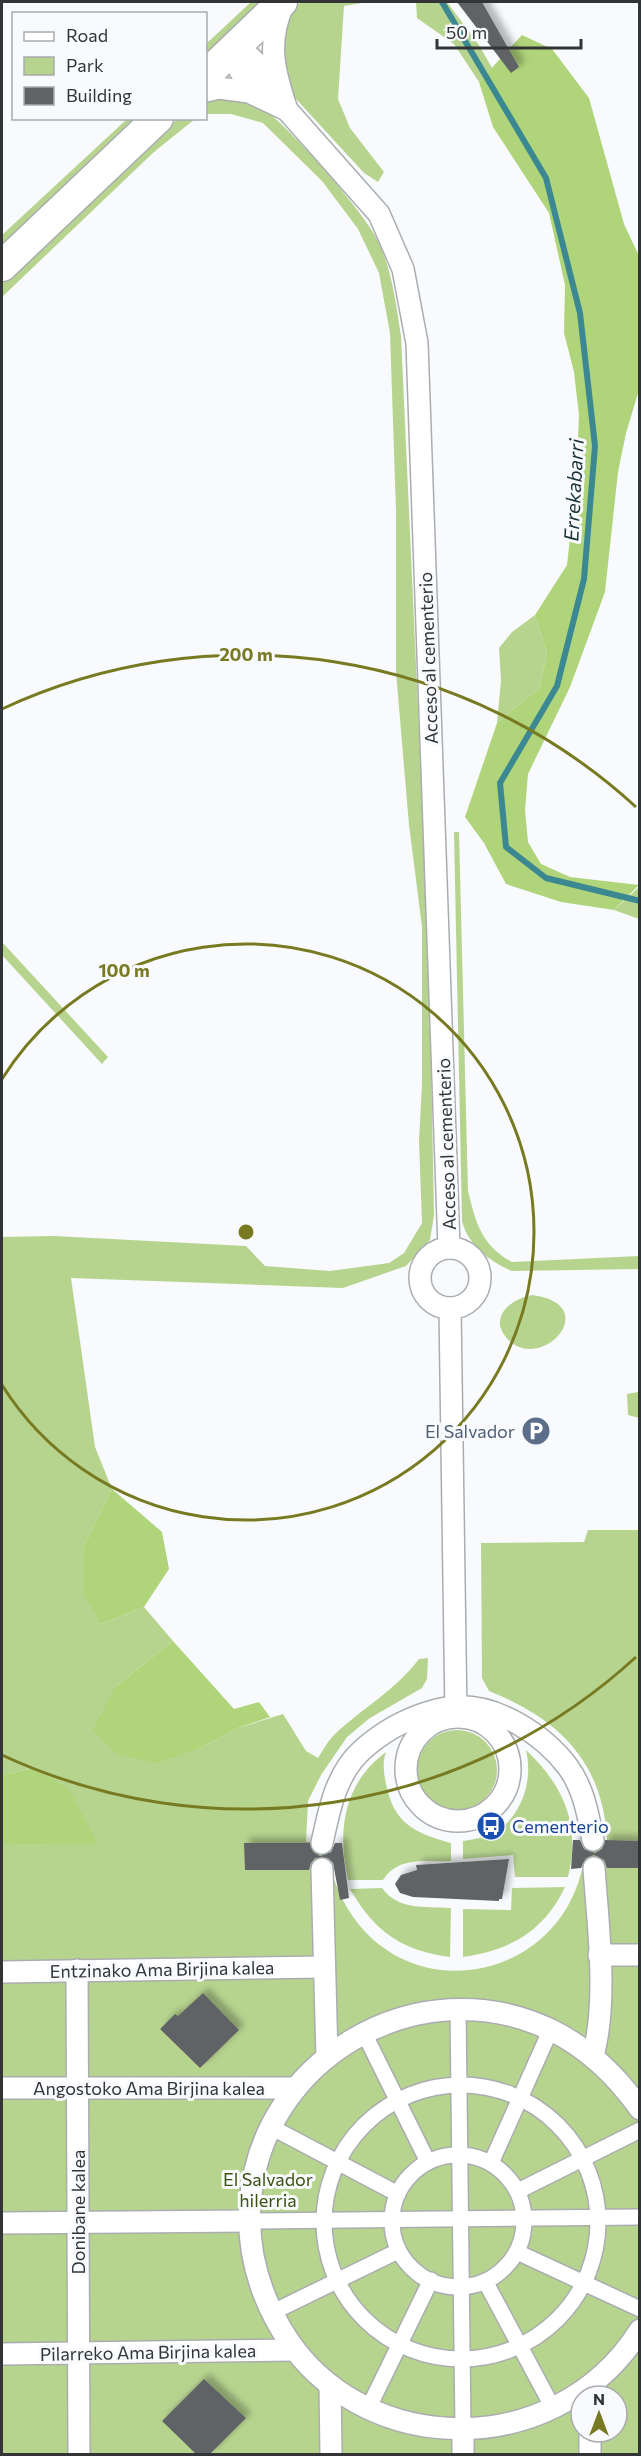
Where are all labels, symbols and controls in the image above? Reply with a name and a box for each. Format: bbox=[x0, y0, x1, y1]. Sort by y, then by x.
legend bbox=[12, 12, 207, 120]
scale bar bbox=[437, 12, 581, 50]
text: 50 m bbox=[446, 21, 487, 43]
text: Road bbox=[66, 24, 108, 46]
text: Park bbox=[66, 54, 104, 76]
text: Building bbox=[66, 84, 132, 106]
water label: Errekabarri bbox=[558, 437, 588, 542]
street label: Acceso al cementerio bbox=[414, 571, 442, 745]
text: 200 m bbox=[219, 643, 273, 665]
text: 100 m bbox=[98, 959, 150, 981]
street label: Acceso al cementerio bbox=[432, 1057, 460, 1231]
centre of rings bbox=[236, 1222, 256, 1242]
parking icon: El Salvador bbox=[520, 1415, 552, 1447]
place label: El Salvador bbox=[425, 1420, 515, 1442]
bus stop icon: Cementerio bbox=[475, 1810, 507, 1842]
place label: Cementerio bbox=[512, 1815, 609, 1837]
street label: Entzinako Ama Birjina kalea bbox=[49, 1956, 275, 1982]
street label: Angostoko Ama Birjina kalea bbox=[33, 2077, 265, 2099]
street label: Donibane kalea bbox=[67, 2150, 89, 2274]
park label: El Salvador hilerria bbox=[223, 2168, 313, 2211]
street label: Pilarreko Ama Birjina kalea bbox=[40, 2339, 256, 2365]
north arrow bbox=[569, 2384, 629, 2444]
text: N bbox=[593, 2389, 605, 2408]

